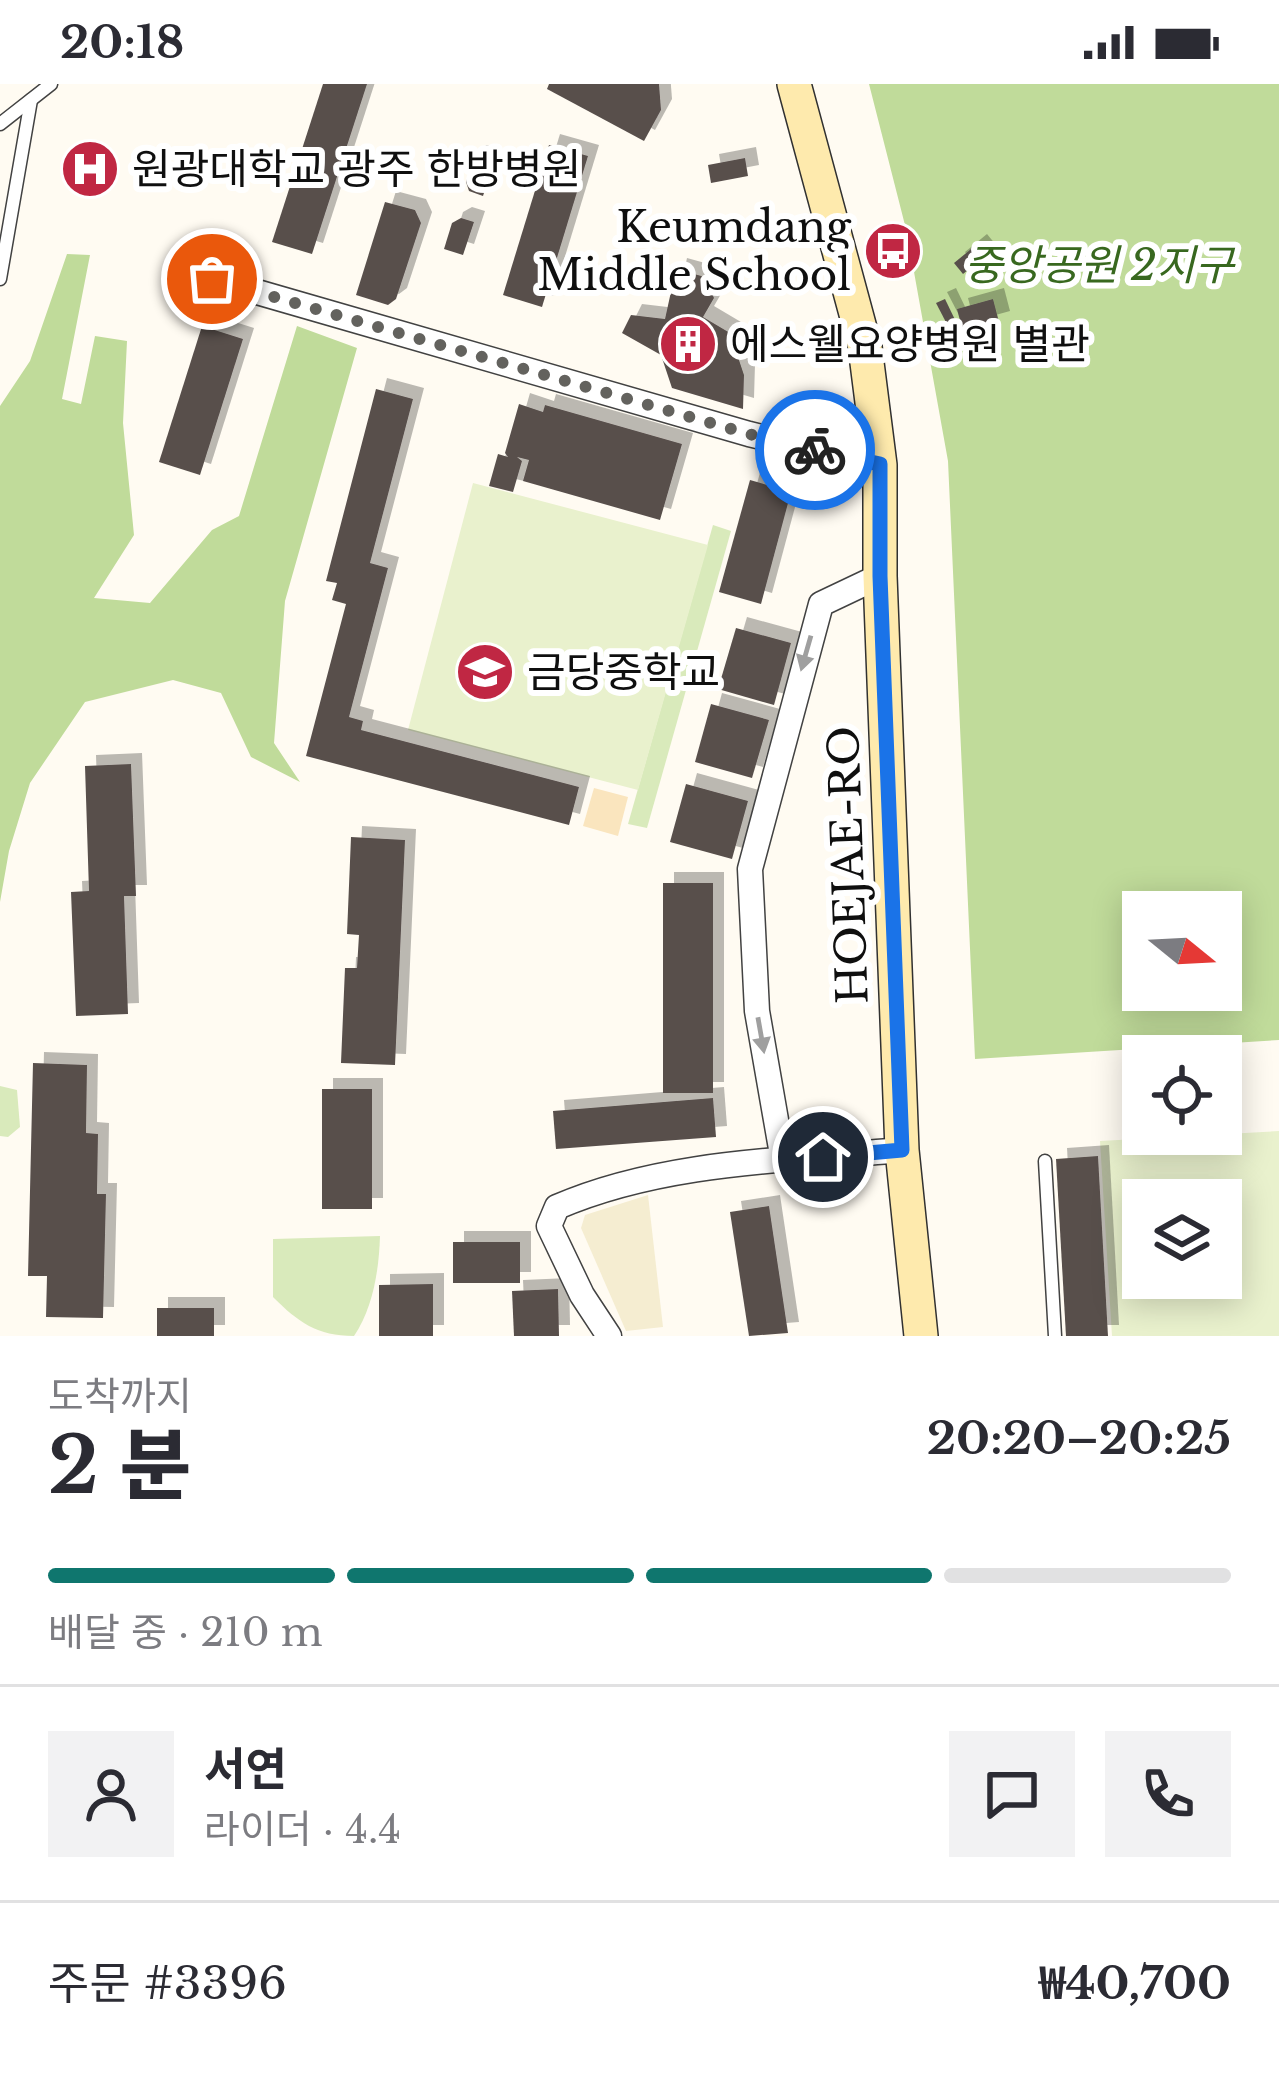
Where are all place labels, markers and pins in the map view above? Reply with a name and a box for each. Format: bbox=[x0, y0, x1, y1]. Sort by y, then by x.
hospital icon: 원광대학교 광주 한방병원 bbox=[59, 138, 121, 200]
place label: 원광대학교 광주 한방병원 bbox=[132, 143, 581, 195]
place label: Keumdang Middle School bbox=[537, 201, 852, 301]
bus stop icon: Keumdang Middle School bbox=[862, 220, 924, 282]
pin bbox=[161, 228, 263, 330]
building icon: 에스웰요양병원 별관 bbox=[657, 313, 719, 375]
place label: 에스웰요양병원 별관 bbox=[730, 318, 1090, 370]
school or university icon: 금당중학교 bbox=[454, 641, 516, 703]
place label: 금당중학교 bbox=[527, 646, 720, 698]
pin bbox=[772, 1106, 874, 1208]

